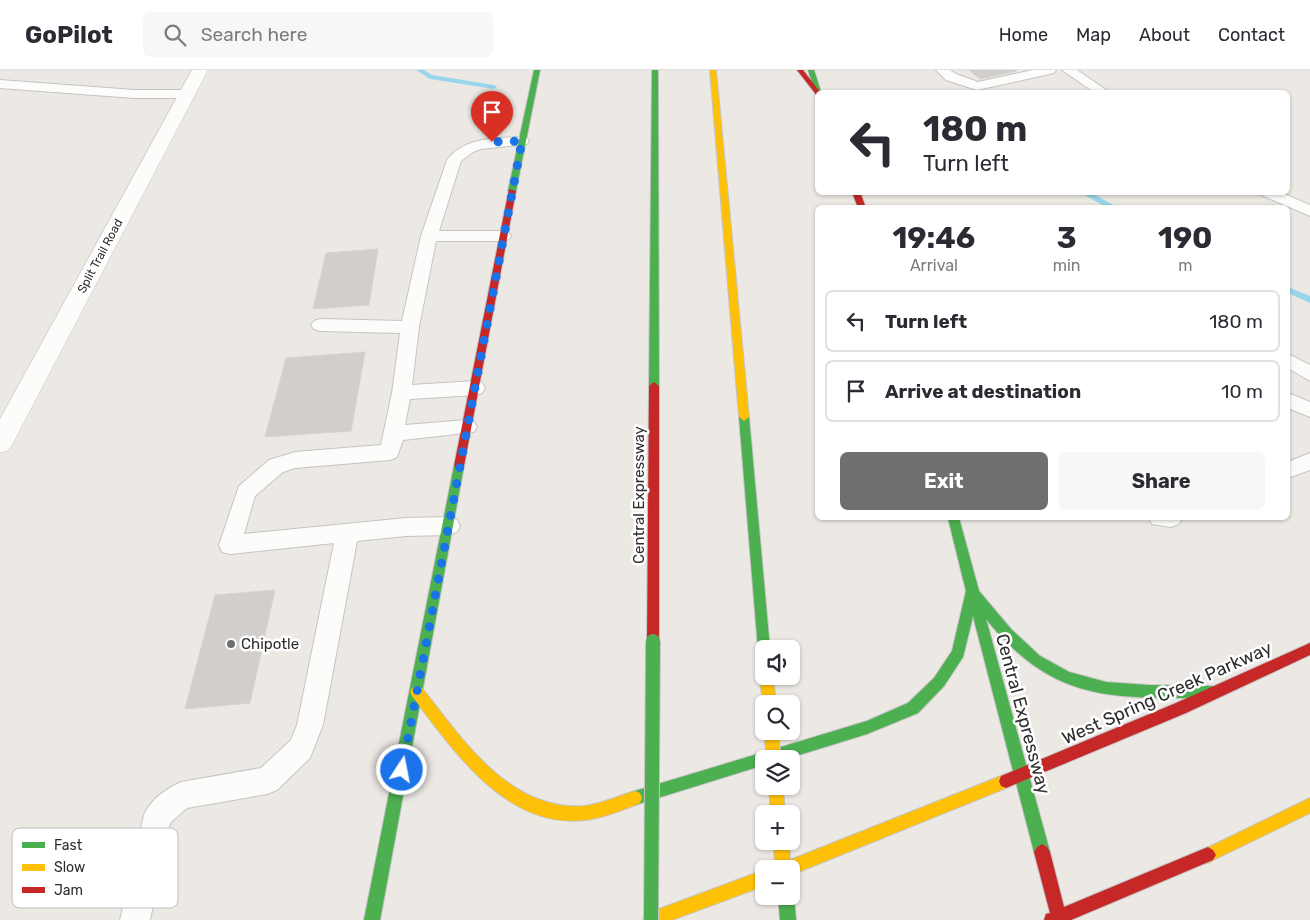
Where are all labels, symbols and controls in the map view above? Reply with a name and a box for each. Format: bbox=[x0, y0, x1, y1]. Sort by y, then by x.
search box bbox=[143, 12, 493, 57]
text: GoPilot bbox=[25, 21, 113, 49]
icon: search bbox=[161, 21, 189, 49]
text: Search here bbox=[201, 23, 307, 46]
text: Home bbox=[999, 24, 1048, 46]
text: Map bbox=[1076, 24, 1111, 46]
text: About bbox=[1139, 24, 1190, 46]
text: Contact bbox=[1218, 24, 1285, 46]
pin bbox=[471, 91, 513, 142]
icon: arrive bbox=[478, 98, 506, 126]
text: 180 m bbox=[923, 108, 1027, 150]
icon: left bbox=[840, 110, 905, 175]
text: Turn left bbox=[923, 150, 1009, 177]
street label: Split Trail Road bbox=[75, 216, 125, 296]
text: 19:46 bbox=[892, 220, 975, 256]
text: 3 bbox=[1057, 220, 1077, 256]
text: 190 bbox=[1158, 220, 1213, 256]
text: Arrival bbox=[910, 256, 958, 275]
text: min bbox=[1053, 256, 1081, 275]
text: m bbox=[1178, 256, 1192, 275]
icon: left bbox=[842, 307, 870, 335]
text: Turn left bbox=[885, 310, 967, 333]
text: 180 m bbox=[1209, 310, 1263, 333]
icon: arrive bbox=[842, 377, 870, 405]
text: Arrive at destination bbox=[885, 380, 1081, 403]
text: 10 m bbox=[1221, 380, 1263, 403]
street label: Central Expressway bbox=[630, 426, 648, 564]
button: Exit bbox=[840, 452, 1048, 510]
button: Share bbox=[1058, 452, 1265, 510]
street label: Central Expressway bbox=[991, 631, 1055, 797]
place label: Chipotle bbox=[241, 635, 299, 653]
street label: West Spring Creek Parkway bbox=[1059, 637, 1275, 749]
marker: Chipotle bbox=[225, 638, 237, 650]
map controls bbox=[755, 640, 800, 905]
button: sound bbox=[755, 640, 800, 685]
button: search bbox=[755, 695, 800, 740]
position arrow bbox=[375, 743, 427, 795]
button: layers bbox=[755, 750, 800, 795]
button: + bbox=[755, 805, 800, 850]
legend bbox=[12, 828, 178, 908]
text: Fast bbox=[54, 837, 83, 854]
text: Slow bbox=[54, 859, 85, 876]
button: − bbox=[755, 860, 800, 905]
text: Jam bbox=[54, 882, 83, 899]

